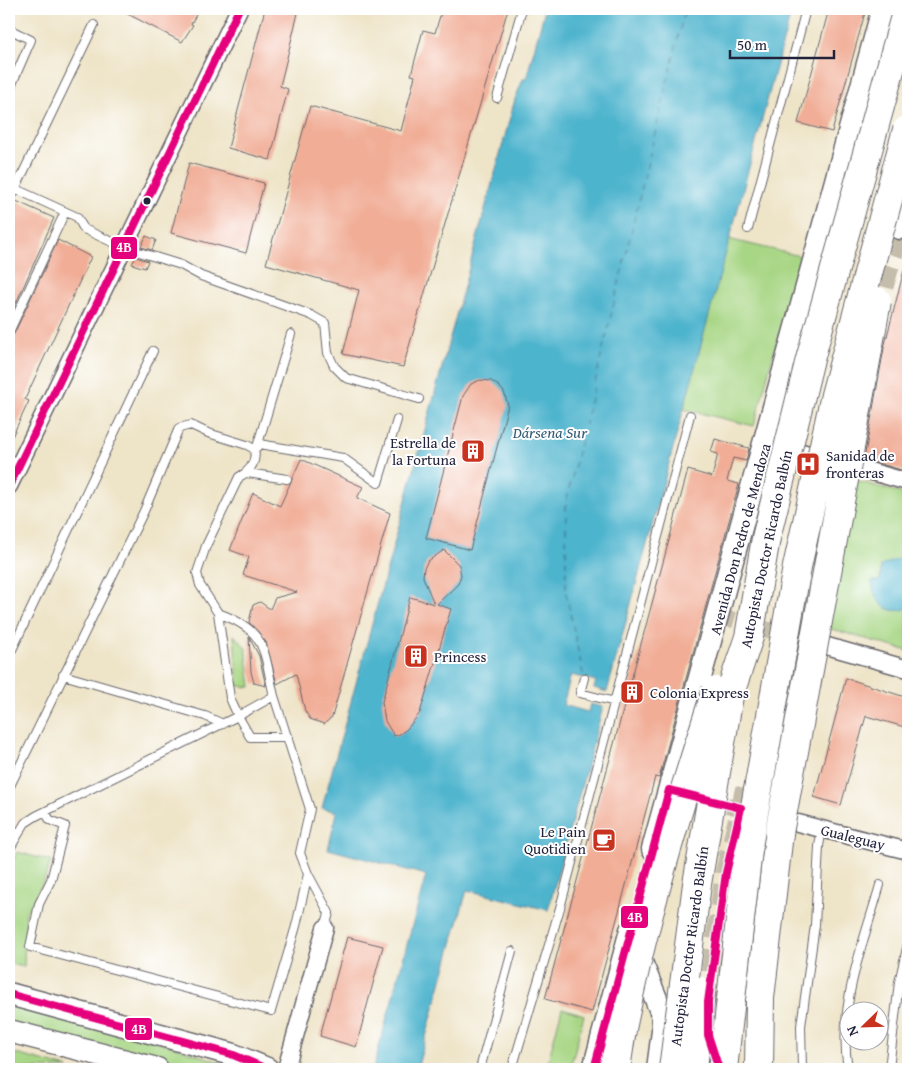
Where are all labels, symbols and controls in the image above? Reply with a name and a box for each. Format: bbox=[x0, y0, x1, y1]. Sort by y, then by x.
scale bar bbox=[730, 28, 833, 60]
text: 50 m bbox=[737, 34, 768, 55]
unlabelled marker bbox=[142, 196, 152, 206]
line badge: 4B bbox=[110, 236, 138, 260]
text: 4B bbox=[116, 237, 132, 257]
water label: Dársena Sur bbox=[512, 420, 588, 444]
place label: Estrella de la Fortuna bbox=[390, 432, 456, 470]
building icon: Estrella de la Fortuna bbox=[460, 438, 486, 464]
street label: Avenida Don Pedro de Mendoza bbox=[704, 441, 776, 637]
place label: Sanidad de fronteras bbox=[826, 445, 895, 483]
street label: Autopista Doctor Ricardo Balbín bbox=[735, 448, 797, 650]
hospital icon: Sanidad de fronteras bbox=[795, 451, 821, 477]
building icon: Princess bbox=[403, 643, 429, 669]
place label: Princess bbox=[434, 646, 487, 667]
building icon: Colonia Express bbox=[619, 679, 645, 705]
place label: Colonia Express bbox=[650, 682, 749, 703]
street label: Gualeguay bbox=[819, 819, 888, 855]
place label: Le Pain Quotidien bbox=[524, 821, 587, 859]
cafe icon: Le Pain Quotidien bbox=[591, 827, 617, 853]
street label: Autopista Doctor Ricardo Balbín bbox=[665, 844, 714, 1047]
line badge: 4B bbox=[620, 905, 649, 929]
text: 4B bbox=[627, 907, 643, 927]
north arrow bbox=[840, 1000, 890, 1050]
line badge: 4B bbox=[124, 1017, 153, 1041]
text: 4B bbox=[131, 1019, 147, 1039]
text: N bbox=[841, 1022, 863, 1039]

